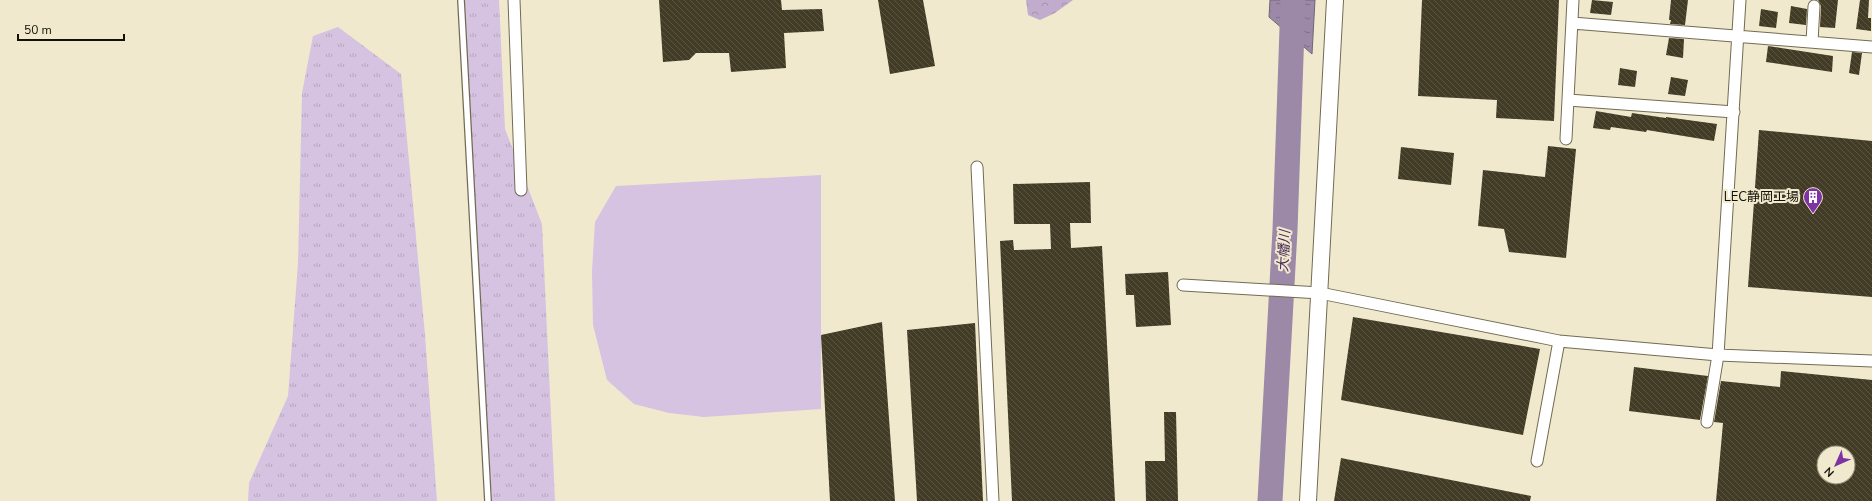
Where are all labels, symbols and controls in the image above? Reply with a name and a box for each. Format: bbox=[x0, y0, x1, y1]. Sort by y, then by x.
scale bar bbox=[18, 16, 124, 42]
text: 50 m bbox=[24, 22, 52, 38]
building icon: LEC静岡工場 bbox=[1802, 186, 1824, 214]
place label: LEC静岡工場 bbox=[1724, 188, 1799, 206]
water label: 大幡川 bbox=[1273, 228, 1295, 272]
north arrow bbox=[1816, 445, 1856, 485]
text: N bbox=[1821, 464, 1837, 480]

